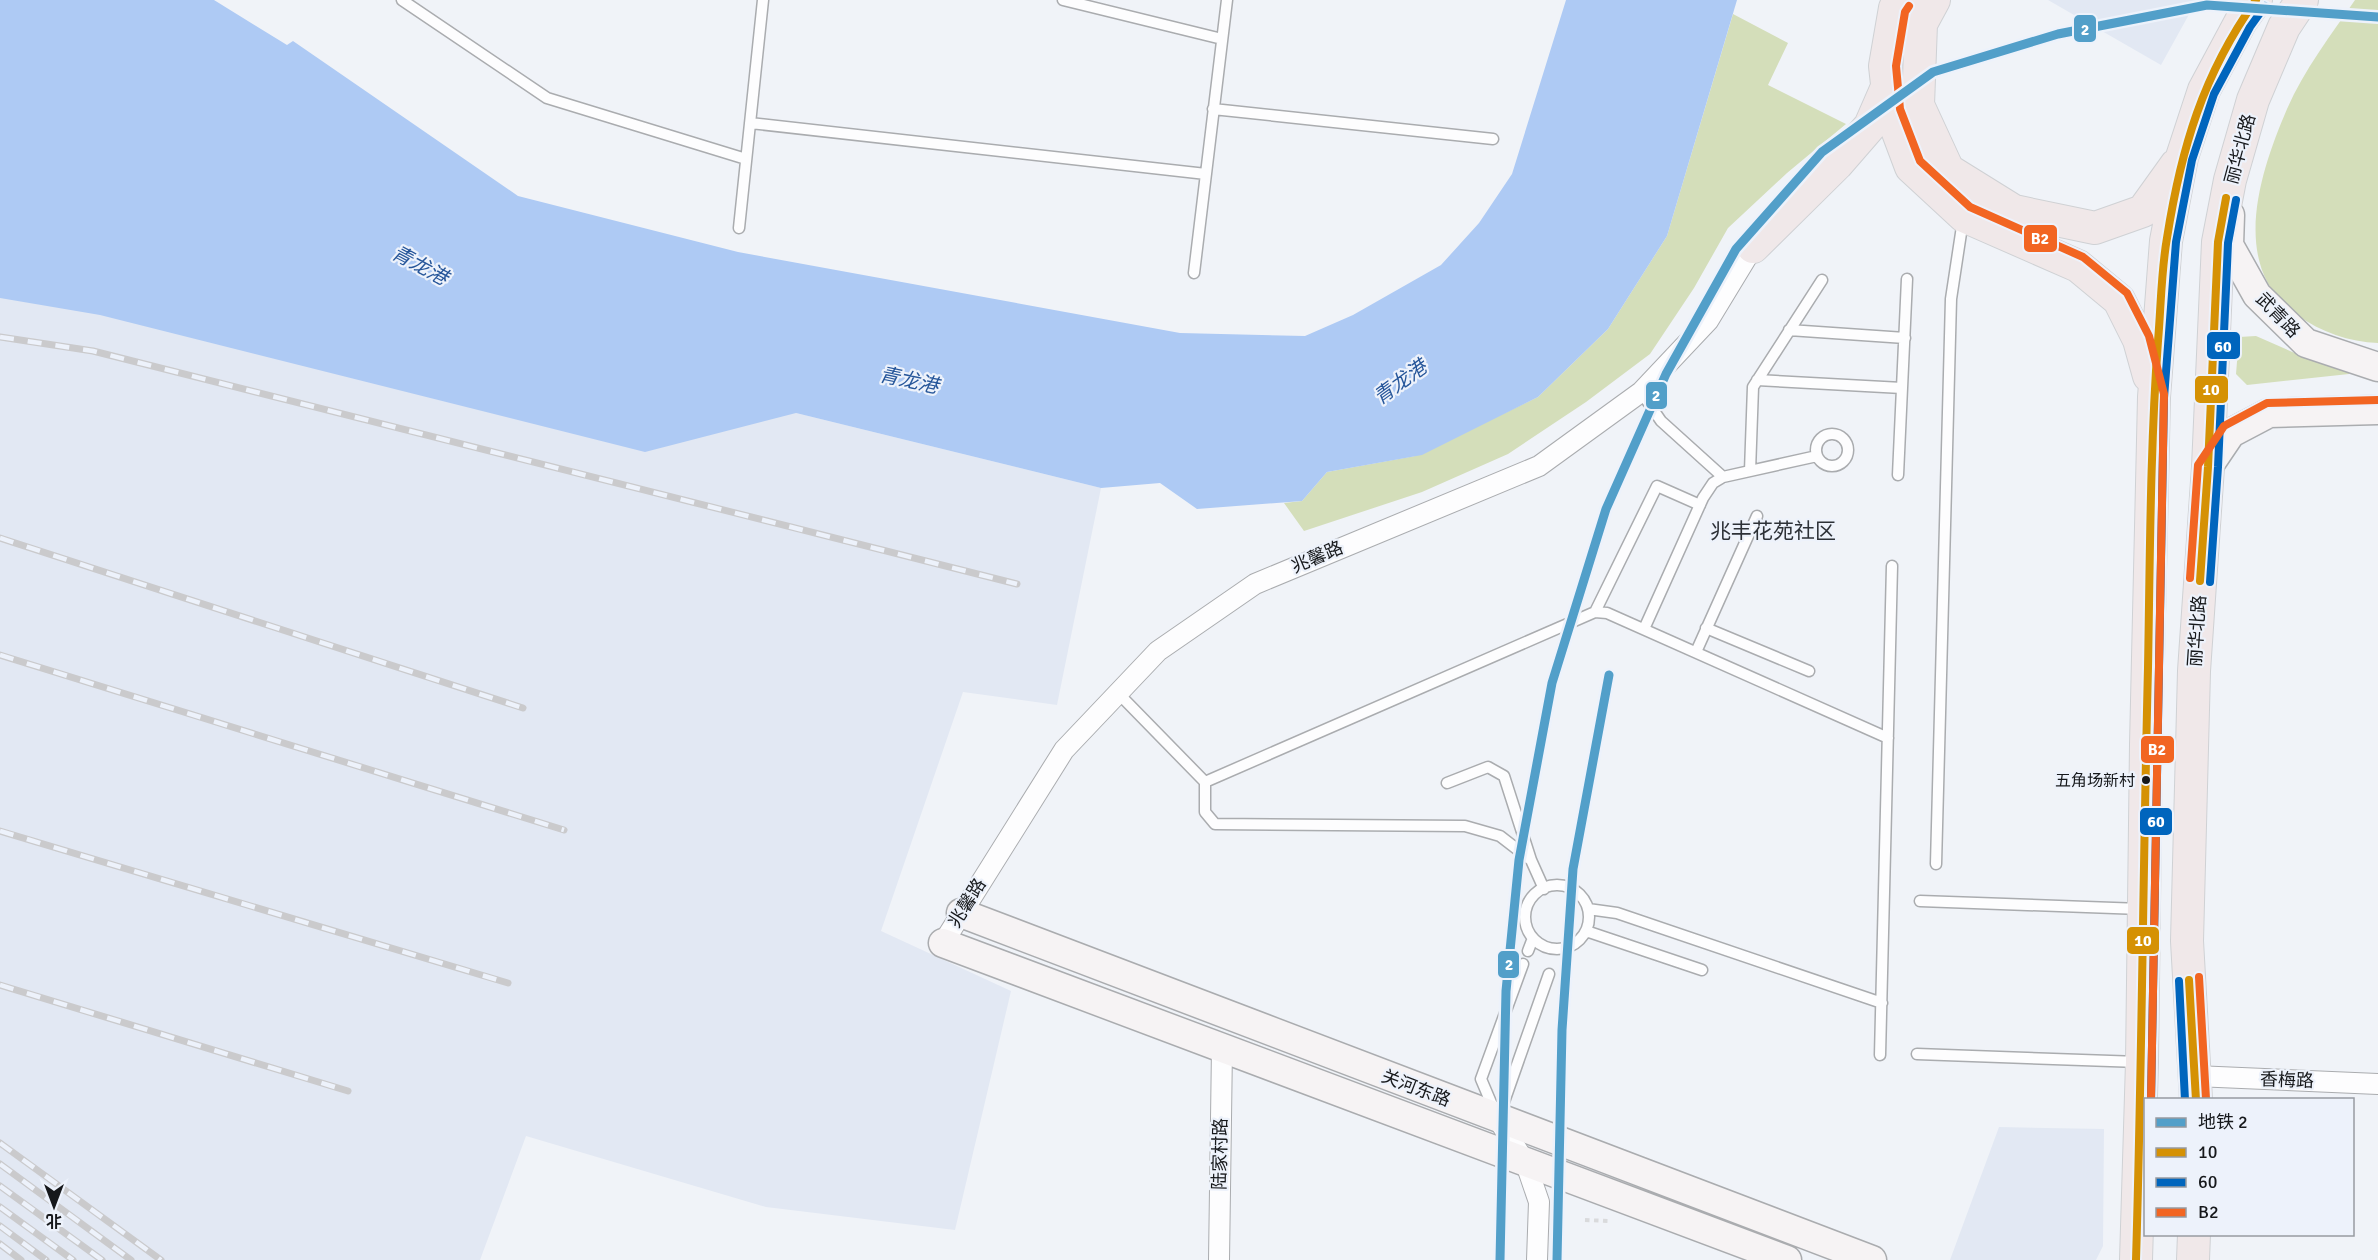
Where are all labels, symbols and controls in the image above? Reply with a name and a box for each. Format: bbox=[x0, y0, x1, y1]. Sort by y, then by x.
line badge: 2 bbox=[2073, 14, 2097, 43]
text: 2 bbox=[2081, 20, 2089, 40]
street label: 丽华北路 bbox=[2220, 111, 2260, 187]
line badge: B2 bbox=[2023, 224, 2058, 253]
text: B2 bbox=[2031, 229, 2049, 249]
water label: 青龙港 bbox=[387, 240, 455, 292]
street label: 武青路 bbox=[2251, 288, 2305, 342]
line badge: 60 bbox=[2206, 331, 2241, 360]
text: 60 bbox=[2214, 337, 2232, 357]
water label: 青龙港 bbox=[1369, 353, 1434, 410]
water label: 青龙港 bbox=[877, 362, 944, 400]
line badge: 10 bbox=[2194, 375, 2229, 404]
text: 10 bbox=[2202, 380, 2220, 400]
line badge: 2 bbox=[1645, 381, 1668, 410]
text: 2 bbox=[1652, 386, 1660, 406]
district label: 兆丰花苑社区 bbox=[1710, 518, 1836, 544]
street label: 兆馨路 bbox=[1288, 536, 1346, 578]
street label: 丽华北路 bbox=[2184, 594, 2210, 668]
line badge: B2 bbox=[2140, 735, 2175, 764]
text: B2 bbox=[2148, 740, 2166, 760]
place label: 五角场新村 bbox=[2055, 771, 2135, 791]
marker: 五角场新村 bbox=[2140, 774, 2152, 786]
line badge: 60 bbox=[2139, 807, 2173, 836]
text: 60 bbox=[2147, 812, 2165, 832]
street label: 兆馨路 bbox=[943, 874, 991, 932]
line badge: 10 bbox=[2126, 926, 2160, 955]
text: 10 bbox=[2134, 931, 2152, 951]
line badge: 2 bbox=[1497, 950, 1520, 979]
text: 2 bbox=[1505, 955, 1513, 975]
street label: 关河东路 bbox=[1378, 1065, 1454, 1111]
street label: 香梅路 bbox=[2260, 1068, 2314, 1092]
legend bbox=[2144, 1098, 2354, 1236]
text: 地铁 2 bbox=[2198, 1111, 2248, 1133]
street label: 陆家村路 bbox=[1208, 1118, 1232, 1190]
text: 10 bbox=[2198, 1141, 2217, 1163]
text: 60 bbox=[2198, 1171, 2217, 1193]
north arrow bbox=[24, 1176, 84, 1236]
text: B2 bbox=[2198, 1201, 2219, 1223]
text: 北 bbox=[46, 1210, 62, 1230]

